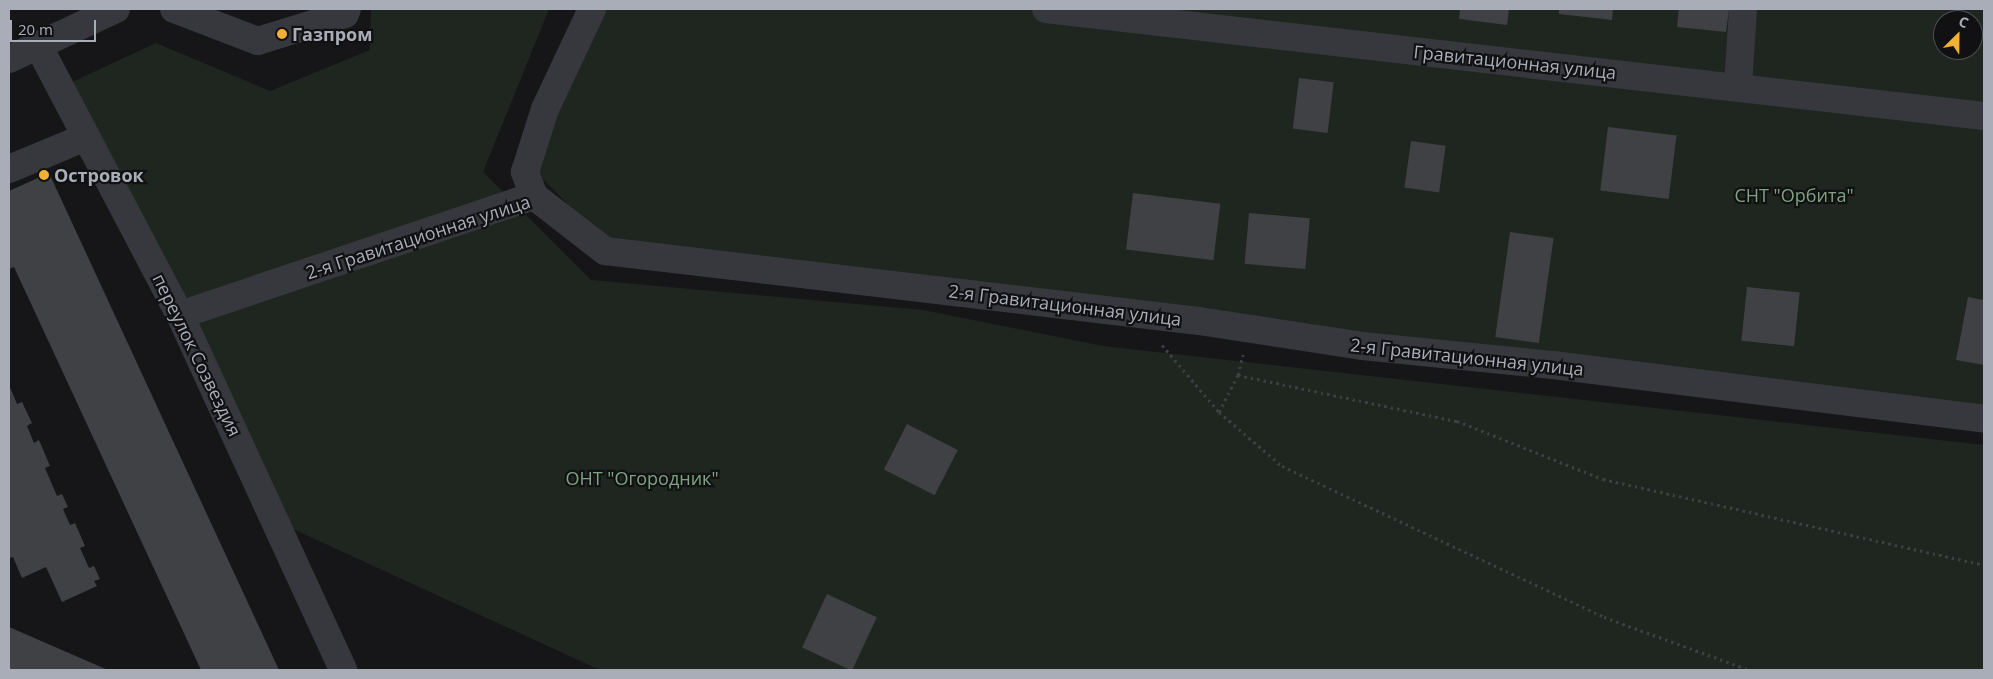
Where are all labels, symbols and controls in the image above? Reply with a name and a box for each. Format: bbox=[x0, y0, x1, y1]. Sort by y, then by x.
scale bar bbox=[12, 10, 99, 42]
north arrow bbox=[1933, 10, 1983, 60]
text: С bbox=[1956, 11, 1971, 32]
text: 20 m bbox=[18, 19, 53, 39]
place label: Газпром bbox=[292, 23, 372, 45]
marker: Газпром bbox=[276, 28, 288, 40]
street label: Гравитационная улица bbox=[1413, 41, 1617, 83]
place label: Островок bbox=[54, 164, 144, 186]
marker: Островок bbox=[38, 169, 50, 181]
park label: СНТ "Орбита" bbox=[1734, 184, 1854, 206]
street label: 2-я Гравитационная улица bbox=[303, 191, 533, 283]
street label: переулок Созвездия bbox=[148, 270, 246, 440]
street label: 2-я Гравитационная улица bbox=[947, 280, 1183, 330]
street label: 2-я Гравитационная улица bbox=[1349, 334, 1585, 380]
park label: ОНТ "Огородник" bbox=[565, 467, 719, 489]

